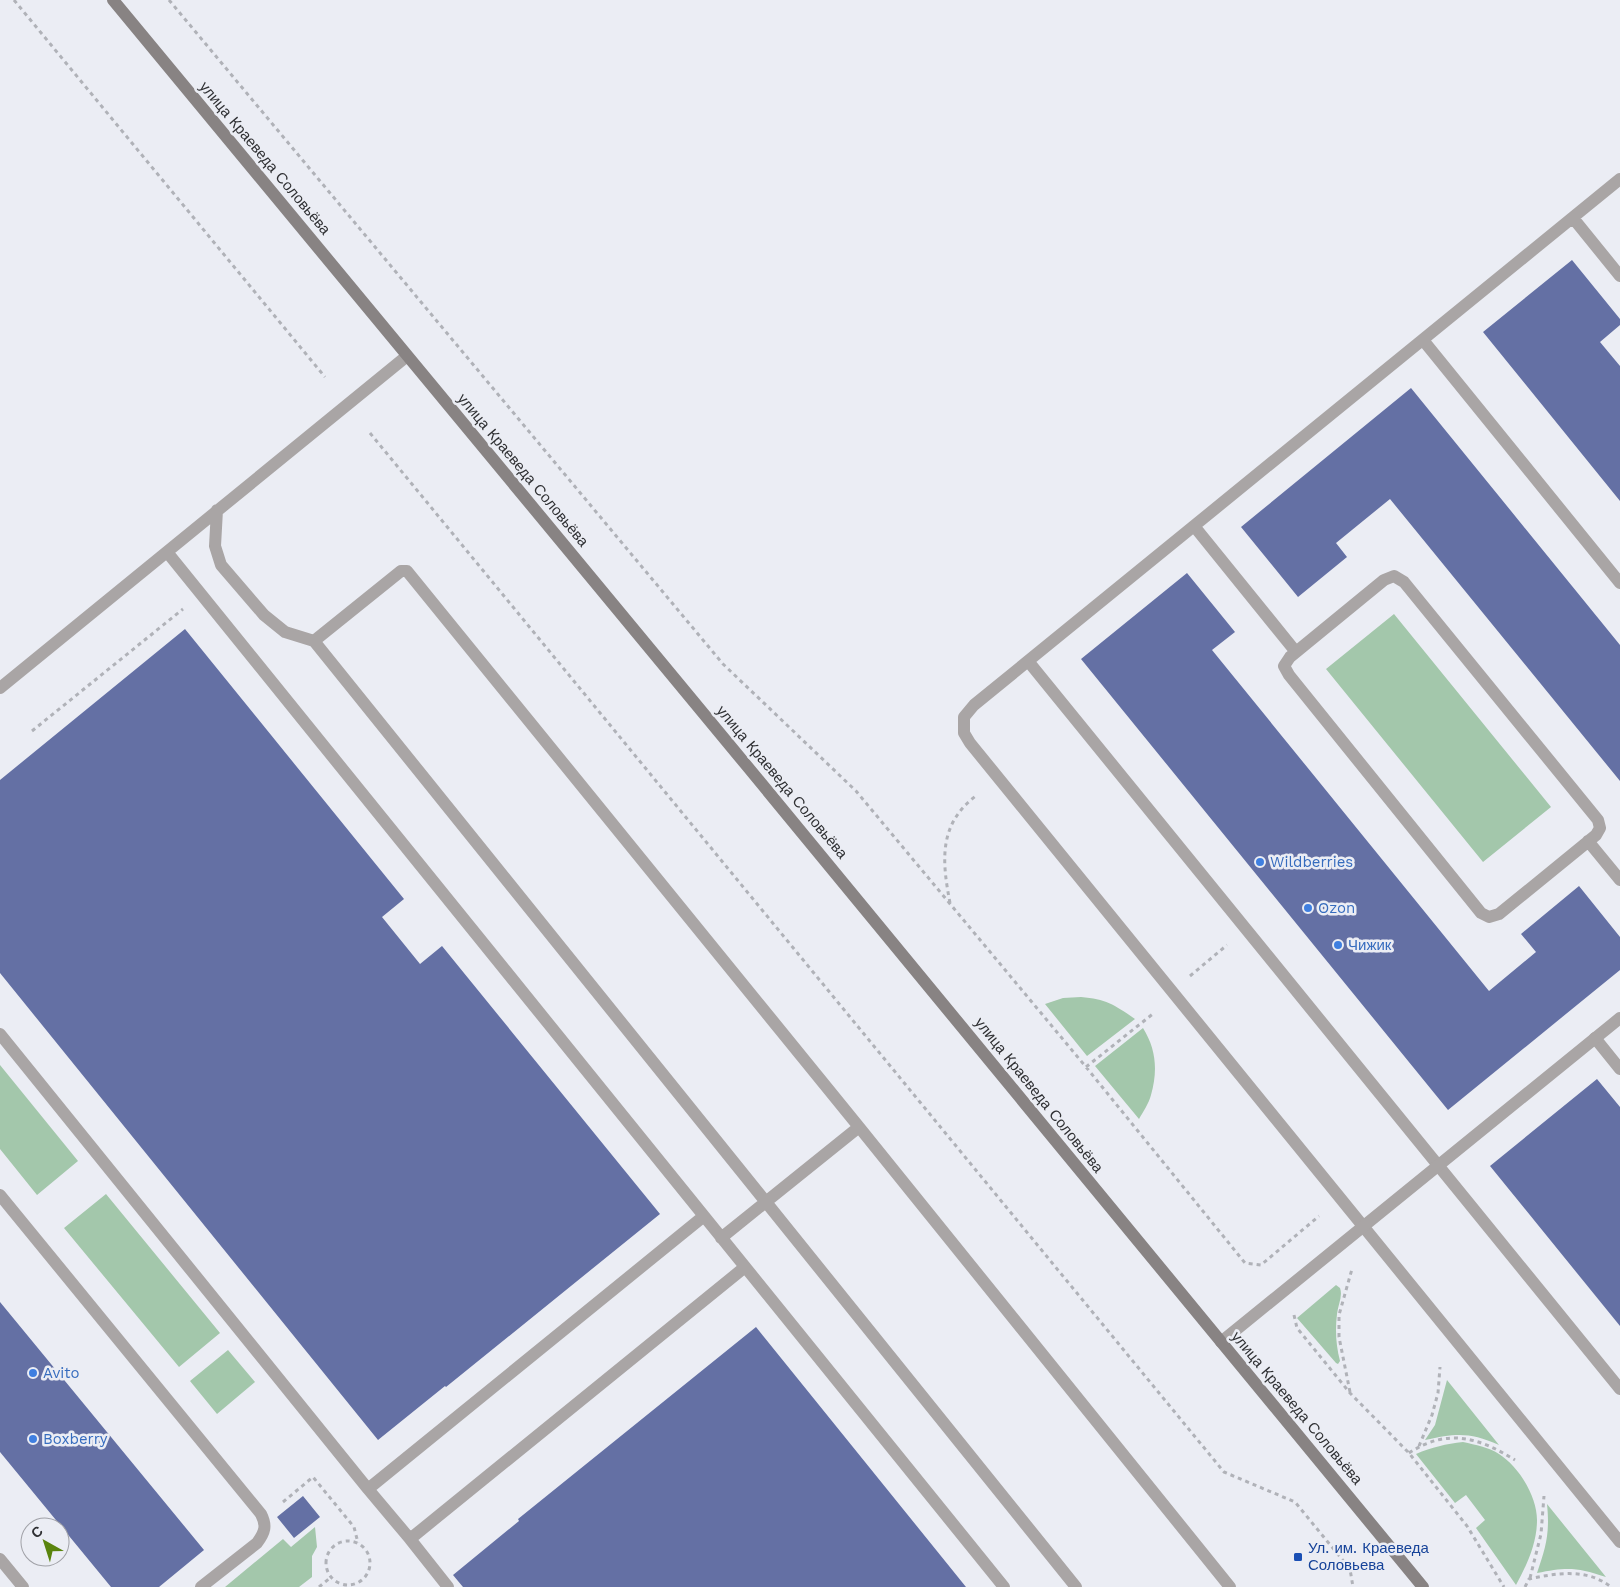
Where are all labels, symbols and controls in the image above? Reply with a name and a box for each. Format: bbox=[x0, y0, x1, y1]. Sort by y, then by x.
street label: улица Краеведа Соловьёва bbox=[196, 78, 335, 239]
street label: улица Краеведа Соловьёва bbox=[454, 390, 593, 551]
street label: улица Краеведа Соловьёва bbox=[713, 702, 852, 863]
place label: Wildberries bbox=[1270, 853, 1353, 871]
marker: Wildberries bbox=[1254, 856, 1266, 868]
place label: Ozon bbox=[1318, 899, 1355, 917]
marker: Ozon bbox=[1302, 902, 1314, 914]
place label: Чижик bbox=[1348, 936, 1392, 954]
marker: Чижик bbox=[1332, 939, 1344, 951]
street label: улица Краеведа Соловьёва bbox=[971, 1014, 1108, 1177]
street label: улица Краеведа Соловьёва bbox=[1228, 1328, 1367, 1489]
place label: Avito bbox=[43, 1364, 79, 1382]
marker: Avito bbox=[27, 1367, 39, 1379]
place label: Boxberry bbox=[43, 1430, 108, 1448]
marker: Boxberry bbox=[27, 1433, 39, 1445]
north arrow bbox=[20, 1517, 70, 1567]
text: С bbox=[28, 1522, 46, 1541]
place label: Ул. им. Краеведа Соловьева bbox=[1308, 1539, 1430, 1574]
marker: Ул. им. Краеведа Соловьева bbox=[1292, 1551, 1304, 1563]

